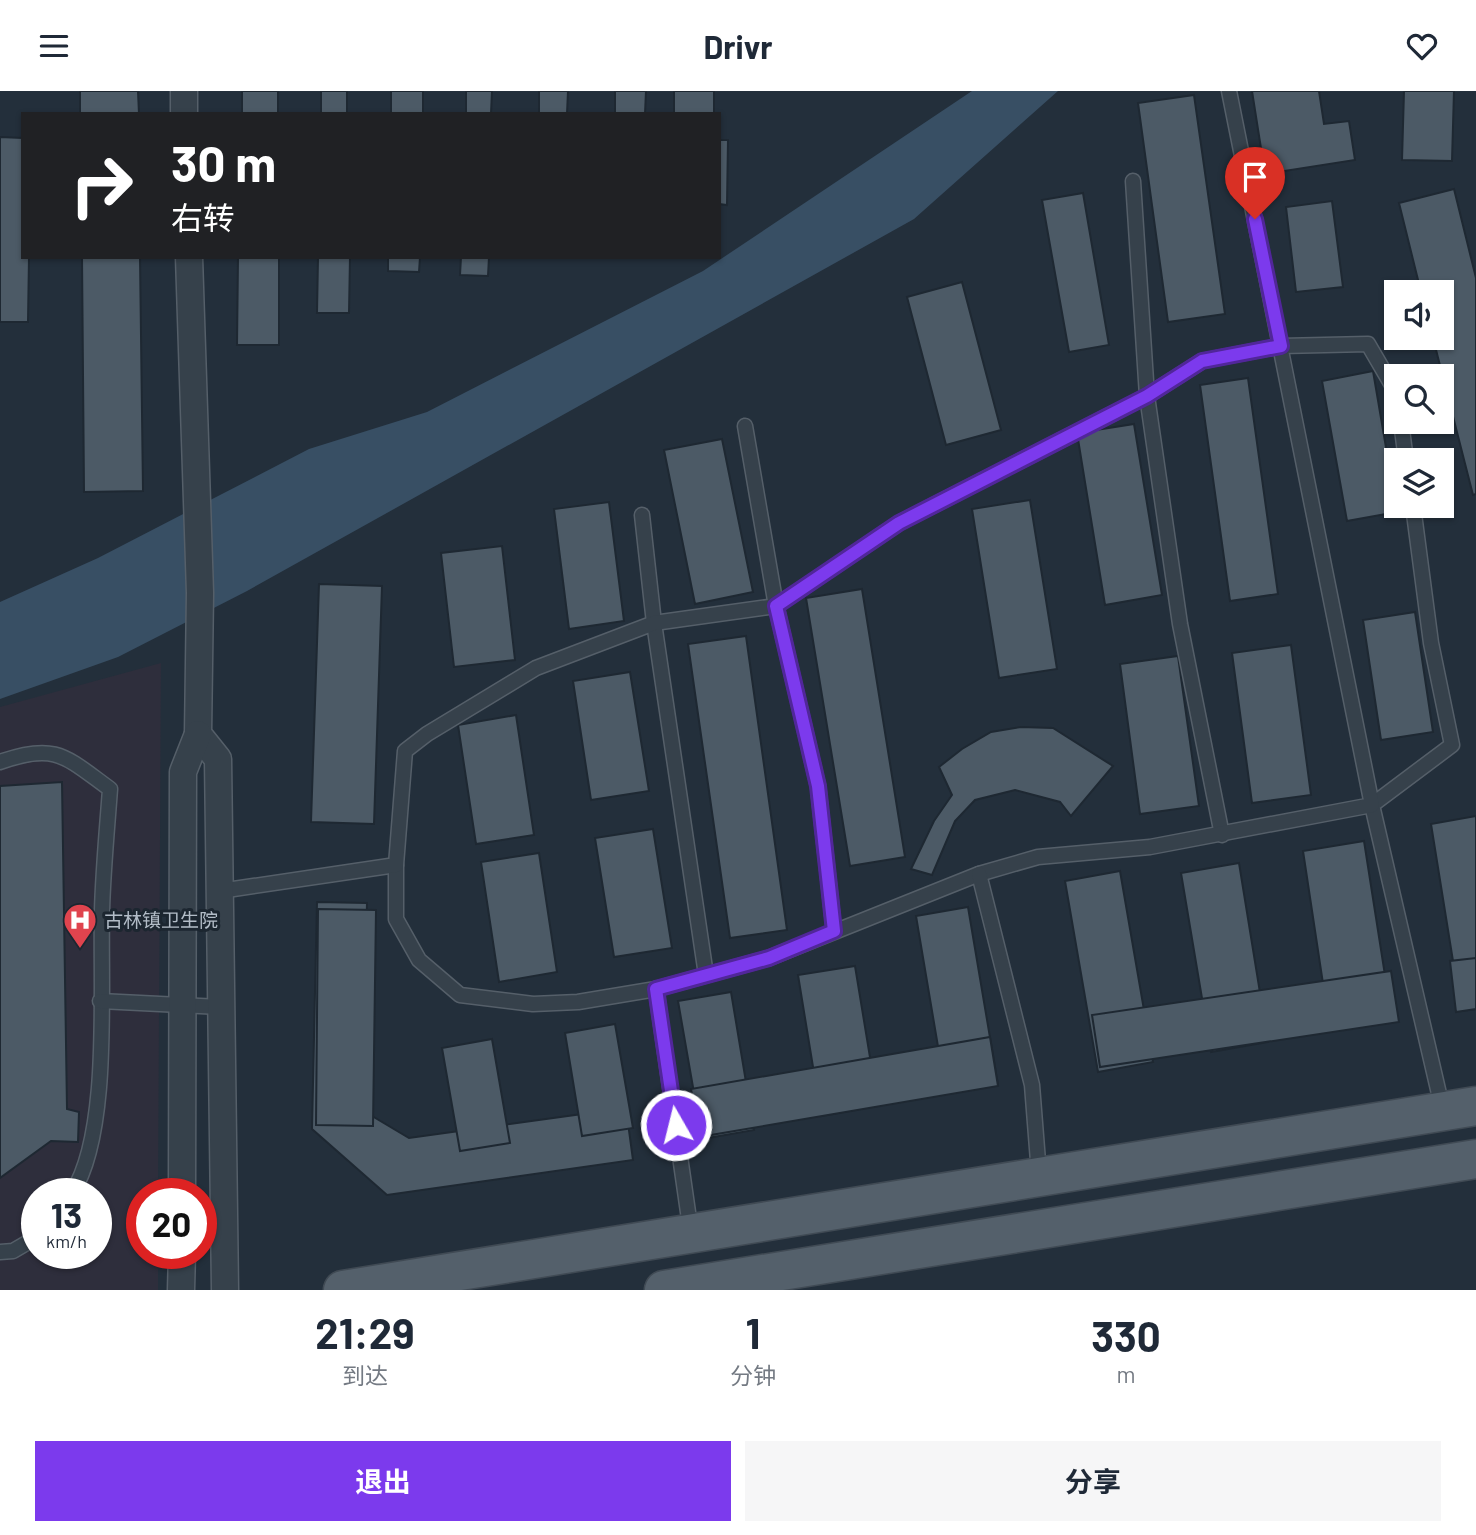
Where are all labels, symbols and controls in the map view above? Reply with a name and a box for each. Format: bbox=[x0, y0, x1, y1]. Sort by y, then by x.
icon: menu bbox=[35, 27, 73, 65]
text: Drivr bbox=[703, 27, 773, 65]
icon: heart bbox=[1403, 27, 1441, 65]
text: 30 m bbox=[171, 133, 276, 192]
icon: right bbox=[56, 140, 147, 231]
pin bbox=[1225, 147, 1285, 219]
icon: arrive bbox=[1236, 158, 1274, 196]
text: 右转 bbox=[171, 198, 235, 236]
map controls bbox=[1384, 280, 1454, 518]
button: sound bbox=[1384, 280, 1454, 350]
button: search bbox=[1384, 364, 1454, 434]
button: layers bbox=[1384, 448, 1454, 518]
hospital icon: 古林镇卫生院 bbox=[61, 901, 99, 950]
place label: 古林镇卫生院 bbox=[104, 908, 218, 931]
position arrow bbox=[639, 1088, 713, 1162]
speed limit sign: 20 bbox=[126, 1178, 217, 1269]
text: 13 bbox=[51, 1193, 82, 1235]
text: km/h bbox=[46, 1230, 87, 1252]
text: 21:29 bbox=[315, 1307, 415, 1357]
text: 1 bbox=[746, 1307, 760, 1357]
text: 330 bbox=[1091, 1310, 1161, 1360]
text: m bbox=[1116, 1360, 1136, 1388]
text: 到达 bbox=[342, 1361, 388, 1389]
text: 分钟 bbox=[730, 1361, 776, 1389]
button: 退出 bbox=[35, 1441, 731, 1521]
button: 分享 bbox=[745, 1441, 1441, 1521]

